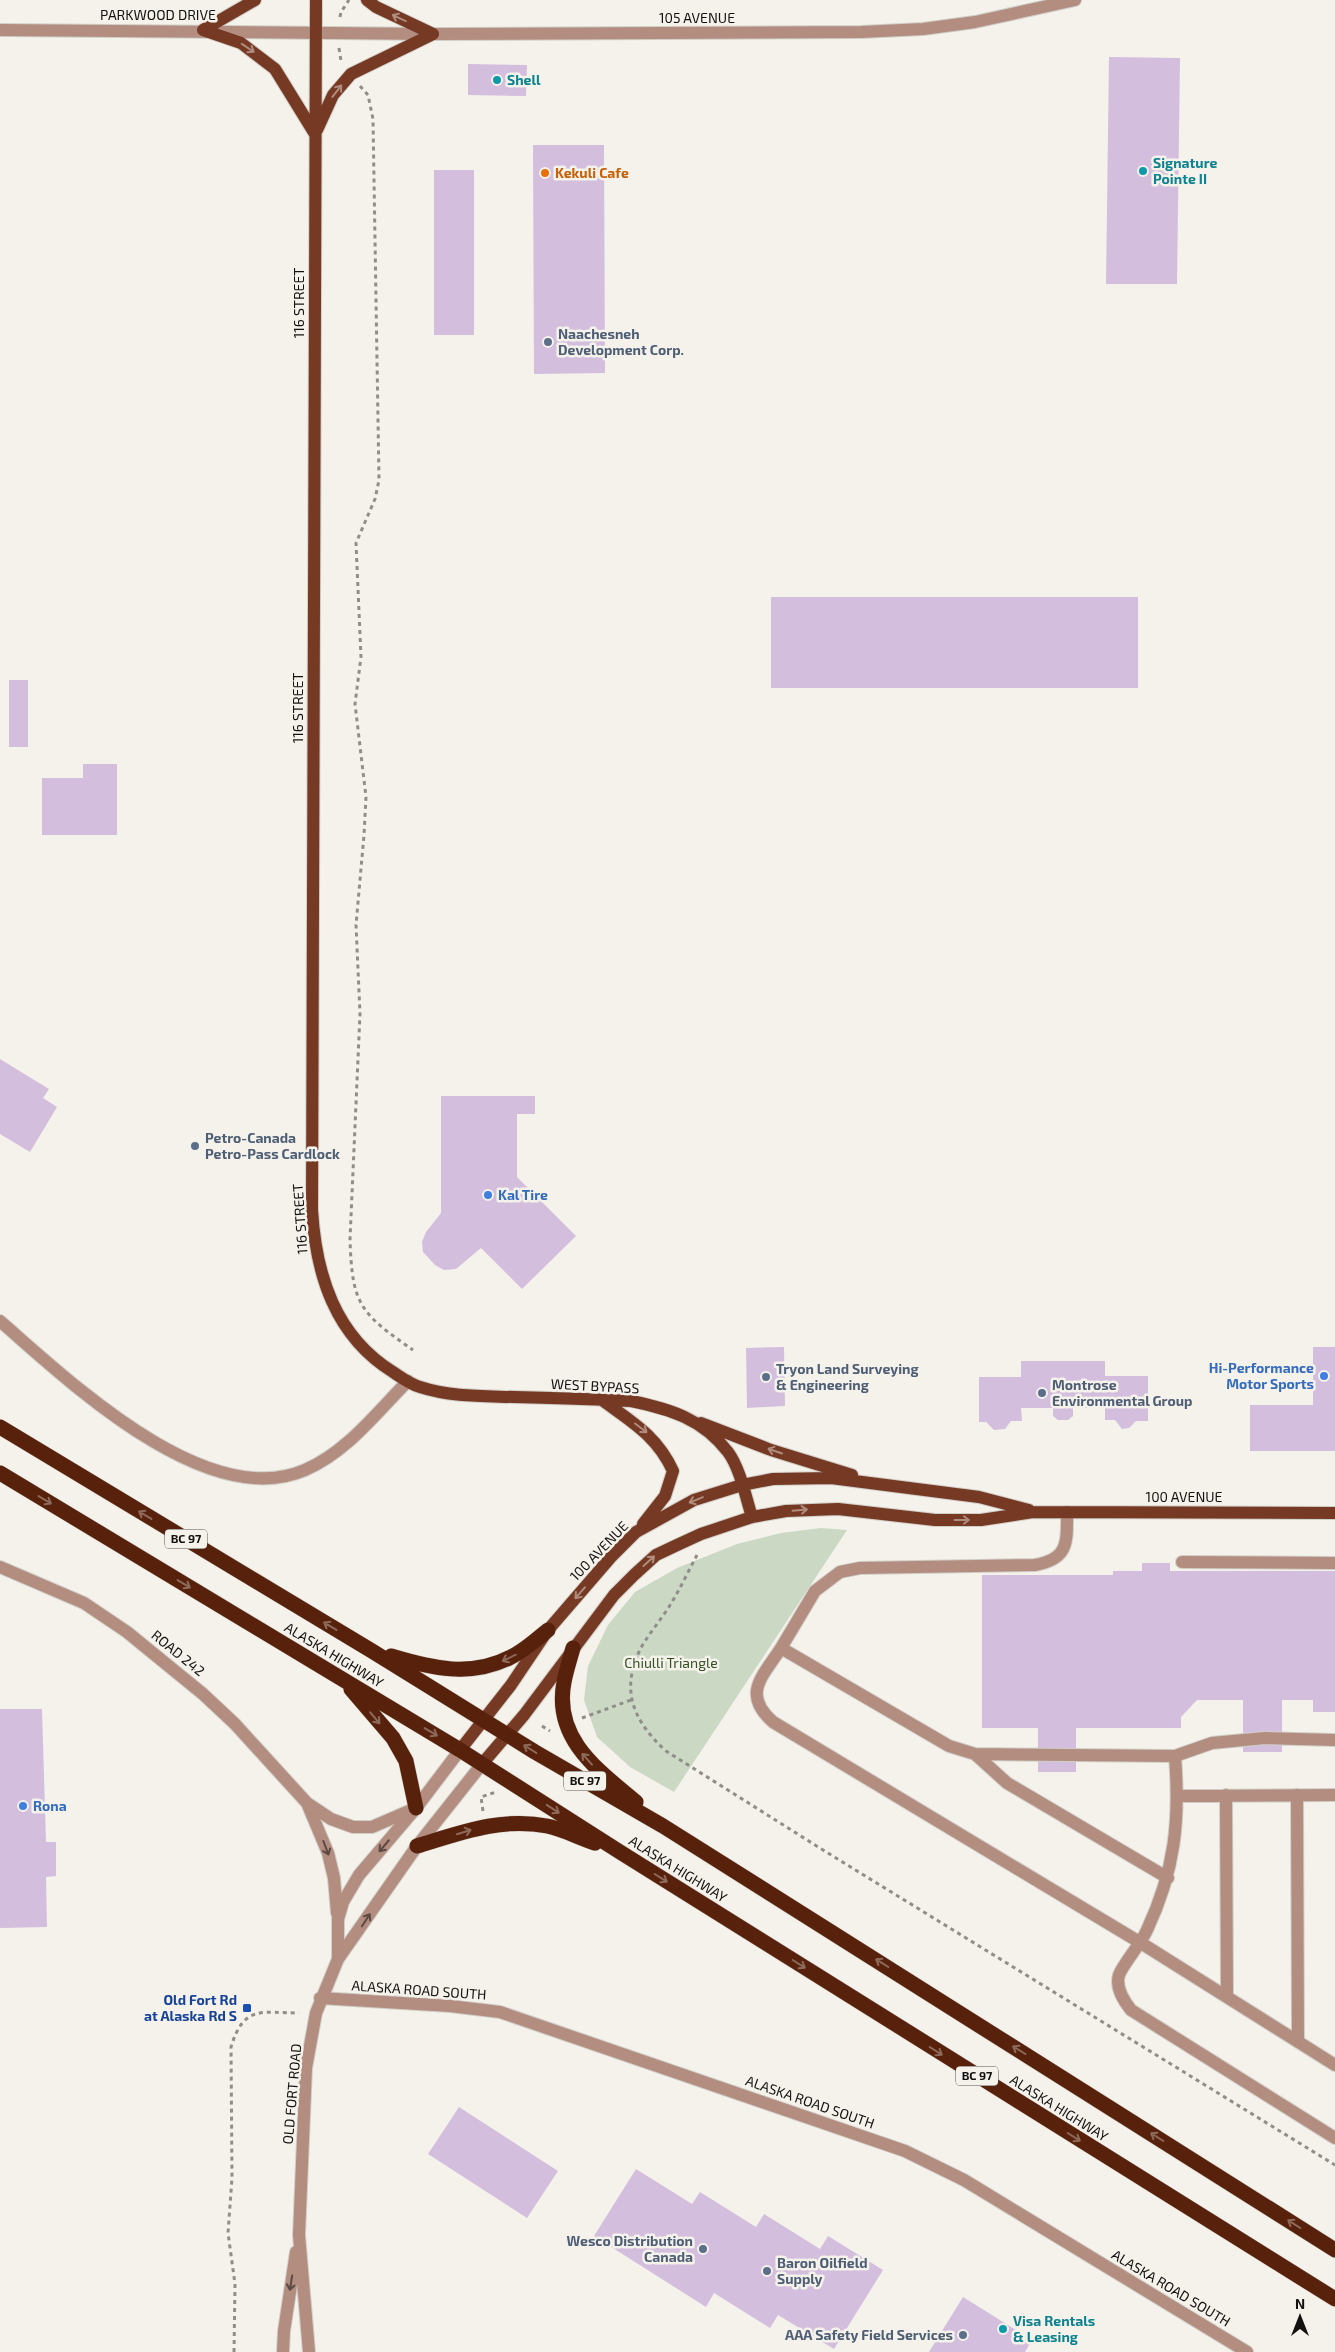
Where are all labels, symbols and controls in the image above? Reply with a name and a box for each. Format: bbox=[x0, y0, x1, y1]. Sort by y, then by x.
street label: PARKWOOD DRIVE bbox=[100, 6, 216, 23]
street label: 105 AVENUE bbox=[659, 9, 735, 26]
one-way arrow bbox=[392, 13, 407, 23]
one-way arrow bbox=[240, 43, 254, 53]
place label: Shell bbox=[507, 71, 541, 88]
marker: Shell bbox=[491, 74, 503, 86]
one-way arrow bbox=[332, 84, 342, 98]
place label: Signature Pointe II bbox=[1153, 154, 1217, 187]
place label: Kekuli Cafe bbox=[555, 164, 629, 181]
marker: Signature Pointe II bbox=[1137, 165, 1149, 177]
marker: Kekuli Cafe bbox=[539, 167, 551, 179]
street label: 116 STREET bbox=[290, 268, 307, 338]
place label: Naachesneh Development Corp. bbox=[558, 325, 684, 358]
marker: Naachesneh Development Corp. bbox=[542, 336, 554, 348]
street label: 116 STREET bbox=[289, 673, 306, 743]
place label: Petro-Canada Petro-Pass Cardlock bbox=[205, 1129, 340, 1162]
marker: Petro-Canada Petro-Pass Cardlock bbox=[189, 1140, 201, 1152]
street label: 116 STREET bbox=[289, 1183, 310, 1255]
place label: Kal Tire bbox=[498, 1186, 548, 1203]
marker: Kal Tire bbox=[482, 1189, 494, 1201]
place label: Hi-Performance Motor Sports bbox=[1209, 1359, 1314, 1392]
place label: Tryon Land Surveying & Engineering bbox=[776, 1360, 919, 1393]
marker: Hi-Performance Motor Sports bbox=[1318, 1370, 1330, 1382]
marker: Tryon Land Surveying & Engineering bbox=[760, 1371, 772, 1383]
street label: WEST BYPASS bbox=[550, 1375, 640, 1396]
place label: Montrose Environmental Group bbox=[1052, 1376, 1192, 1409]
marker: Montrose Environmental Group bbox=[1036, 1387, 1048, 1399]
one-way arrow bbox=[634, 1423, 647, 1434]
one-way arrow bbox=[767, 1446, 783, 1455]
street label: 100 AVENUE bbox=[1146, 1488, 1223, 1505]
one-way arrow bbox=[37, 1495, 51, 1505]
one-way arrow bbox=[689, 1495, 704, 1505]
one-way arrow bbox=[791, 1505, 807, 1515]
one-way arrow bbox=[139, 1509, 153, 1519]
one-way arrow bbox=[953, 1515, 969, 1525]
street label: 100 AVENUE bbox=[566, 1517, 632, 1584]
road number: BC 97 bbox=[165, 1530, 207, 1548]
one-way arrow bbox=[643, 1555, 656, 1567]
one-way arrow bbox=[177, 1579, 191, 1589]
one-way arrow bbox=[574, 1587, 585, 1600]
street label: ALASKA HIGHWAY bbox=[282, 1618, 387, 1691]
one-way arrow bbox=[323, 1620, 337, 1630]
street label: ROAD 242 bbox=[148, 1626, 208, 1679]
one-way arrow bbox=[502, 1653, 517, 1663]
park label: Chiulli Triangle bbox=[624, 1654, 718, 1671]
one-way arrow bbox=[370, 1711, 381, 1724]
one-way arrow bbox=[424, 1728, 438, 1738]
one-way arrow bbox=[524, 1744, 538, 1754]
one-way arrow bbox=[582, 1753, 593, 1766]
road number: BC 97 bbox=[564, 1772, 606, 1790]
place label: Rona bbox=[33, 1797, 67, 1814]
marker: Rona bbox=[17, 1800, 29, 1812]
one-way arrow bbox=[545, 1804, 559, 1814]
one-way arrow bbox=[456, 1827, 472, 1837]
street label: ALASKA HIGHWAY bbox=[626, 1832, 730, 1906]
one-way arrow bbox=[379, 1839, 390, 1852]
one-way arrow bbox=[322, 1840, 331, 1855]
one-way arrow bbox=[653, 1873, 667, 1883]
one-way arrow bbox=[361, 1913, 371, 1927]
one-way arrow bbox=[875, 1958, 889, 1968]
one-way arrow bbox=[791, 1960, 805, 1970]
street label: ALASKA ROAD SOUTH bbox=[351, 1976, 487, 2003]
place label: Old Fort Rd at Alaska Rd S bbox=[144, 1991, 237, 2024]
marker: Old Fort Rd at Alaska Rd S bbox=[241, 2002, 253, 2014]
street label: OLD FORT ROAD bbox=[279, 2043, 304, 2145]
one-way arrow bbox=[1013, 2045, 1027, 2055]
one-way arrow bbox=[929, 2046, 943, 2056]
road number: BC 97 bbox=[956, 2066, 998, 2086]
street label: ALASKA ROAD SOUTH bbox=[743, 2071, 877, 2132]
street label: ALASKA HIGHWAY bbox=[1007, 2071, 1111, 2145]
one-way arrow bbox=[1067, 2132, 1081, 2142]
one-way arrow bbox=[1150, 2132, 1164, 2142]
one-way arrow bbox=[1287, 2218, 1301, 2228]
place label: Wesco Distribution Canada bbox=[567, 2232, 693, 2265]
marker: Wesco Distribution Canada bbox=[697, 2243, 709, 2255]
street label: ALASKA ROAD SOUTH bbox=[1109, 2245, 1234, 2330]
place label: Baron Oilfield Supply bbox=[777, 2254, 868, 2287]
marker: Baron Oilfield Supply bbox=[761, 2265, 773, 2277]
one-way arrow bbox=[286, 2275, 296, 2291]
north arrow bbox=[1275, 2292, 1325, 2342]
text: N bbox=[1295, 2295, 1305, 2312]
place label: Visa Rentals & Leasing bbox=[1013, 2312, 1095, 2345]
marker: Visa Rentals & Leasing bbox=[997, 2323, 1009, 2335]
place label: AAA Safety Field Services bbox=[785, 2326, 953, 2343]
marker: AAA Safety Field Services bbox=[957, 2329, 969, 2341]

